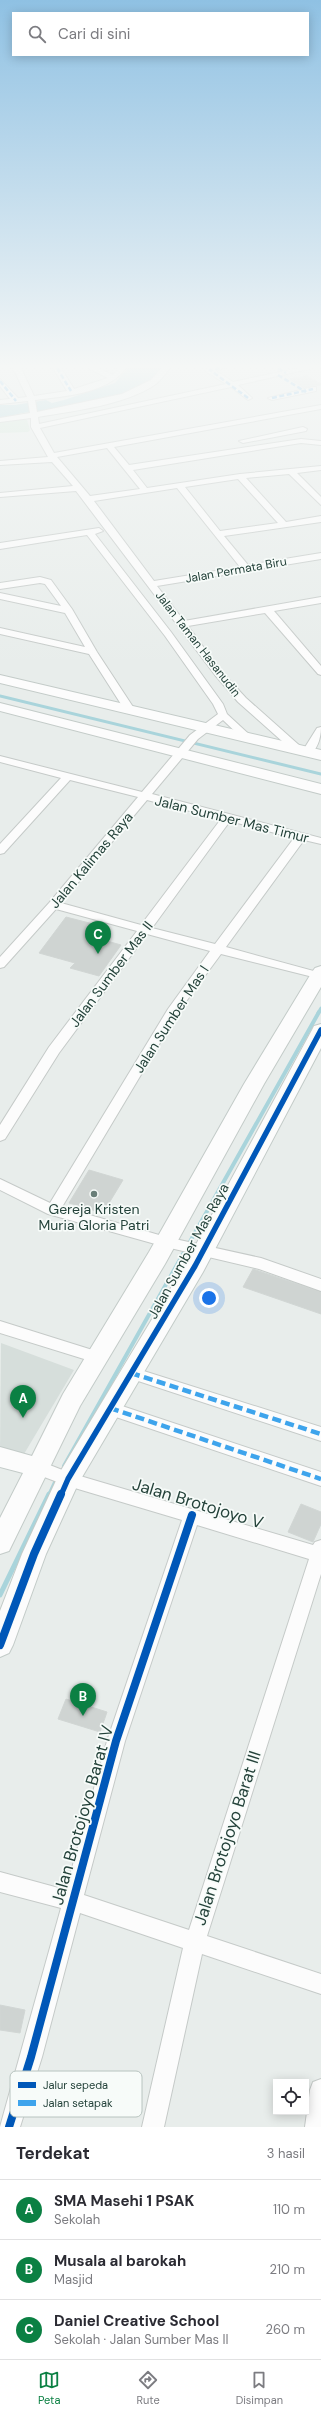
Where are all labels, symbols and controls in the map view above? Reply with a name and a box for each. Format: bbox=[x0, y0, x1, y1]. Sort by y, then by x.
search box bbox=[12, 12, 309, 56]
icon: search bbox=[26, 23, 48, 45]
text: Cari di sini bbox=[58, 24, 130, 44]
street label: Jalan Permata Biru bbox=[184, 553, 288, 587]
street label: Jalan Taman Hasanudin bbox=[152, 588, 244, 700]
street label: Jalan Sumber Mas Timur bbox=[153, 791, 311, 847]
street label: Jalan Kalimas Raya bbox=[45, 808, 137, 912]
street label: Jalan Sumber Mas II bbox=[65, 917, 157, 1031]
pin: C bbox=[85, 921, 111, 954]
street label: Jalan Sumber Mas I bbox=[129, 962, 213, 1076]
street label: Jalan Sumber Mas Raya bbox=[143, 1180, 233, 1322]
marker: Gereja Kristen Muria Gloria Patri bbox=[89, 1189, 99, 1199]
place label: Gereja Kristen Muria Gloria Patri bbox=[39, 1200, 149, 1234]
your location bbox=[199, 1288, 219, 1308]
pin: A bbox=[10, 1385, 36, 1418]
street label: Jalan Brotojoyo V bbox=[130, 1473, 266, 1533]
pin: B bbox=[70, 1683, 96, 1716]
street label: Jalan Brotojoyo Barat IV bbox=[46, 1723, 118, 1907]
street label: Jalan Brotojoyo Barat III bbox=[188, 1748, 266, 1928]
legend bbox=[10, 2071, 142, 2117]
text: Jalur sepeda bbox=[43, 2078, 108, 2092]
map controls bbox=[273, 2079, 309, 2115]
button: locate bbox=[273, 2079, 309, 2115]
text: Jalan setapak bbox=[43, 2096, 113, 2110]
text: Terdekat bbox=[16, 2142, 90, 2164]
text: 3 hasil bbox=[267, 2145, 305, 2162]
text: SMA Masehi 1 PSAK bbox=[54, 2191, 194, 2211]
text: A bbox=[24, 2201, 34, 2218]
text: 110 m bbox=[273, 2201, 305, 2218]
text: Sekolah bbox=[54, 2211, 100, 2228]
text: Musala al barokah bbox=[54, 2251, 186, 2271]
text: B bbox=[25, 2261, 33, 2278]
text: 210 m bbox=[270, 2261, 305, 2278]
text: Masjid bbox=[54, 2271, 93, 2288]
text: Daniel Creative School bbox=[54, 2311, 219, 2331]
text: C bbox=[24, 2321, 34, 2338]
text: 260 m bbox=[265, 2321, 305, 2338]
text: Sekolah · Jalan Sumber Mas II bbox=[54, 2331, 229, 2348]
tab: Peta bbox=[38, 2369, 60, 2407]
tab: Rute bbox=[136, 2369, 160, 2407]
tab: Disimpan bbox=[236, 2369, 283, 2407]

